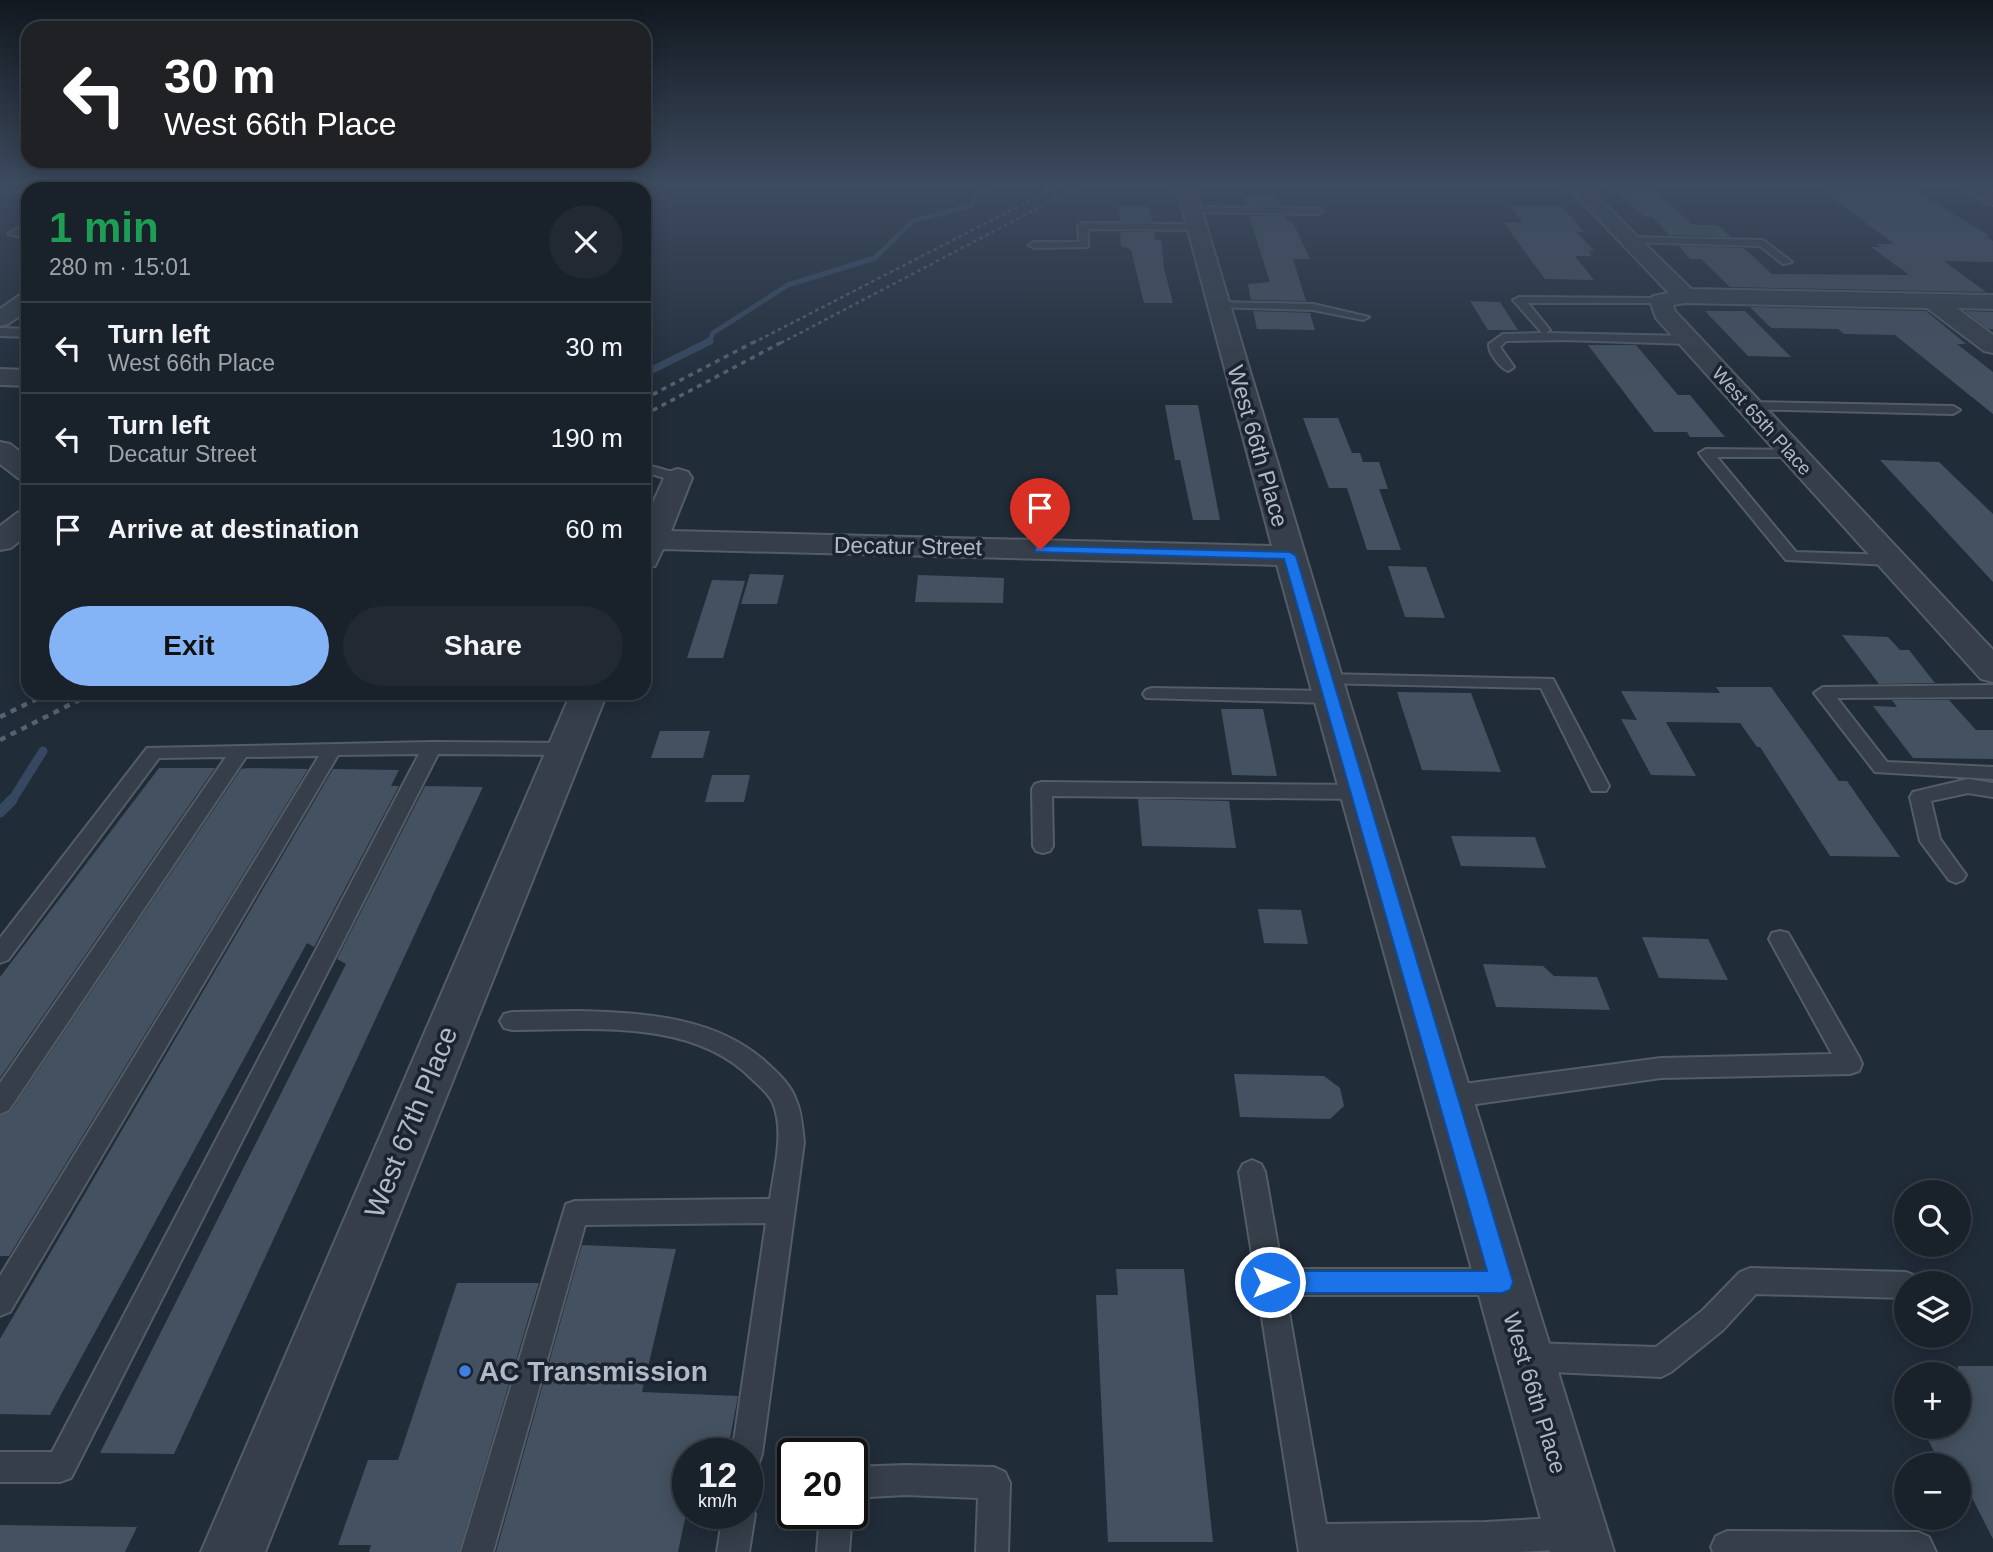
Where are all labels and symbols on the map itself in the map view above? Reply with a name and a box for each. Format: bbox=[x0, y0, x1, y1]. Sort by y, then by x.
street label: West 66th Place bbox=[1222, 362, 1294, 530]
street label: West 65th Place bbox=[1708, 363, 1816, 479]
pin bbox=[1010, 478, 1070, 550]
street label: Decatur Street bbox=[834, 532, 983, 560]
street label: West 67th Place bbox=[359, 1022, 463, 1222]
position arrow bbox=[1233, 1245, 1307, 1319]
street label: West 66th Place bbox=[1498, 1309, 1572, 1477]
place label: AC Transmission bbox=[479, 1356, 708, 1387]
marker: AC Transmission bbox=[457, 1363, 473, 1379]
speed limit sign: 20 bbox=[777, 1438, 868, 1529]

